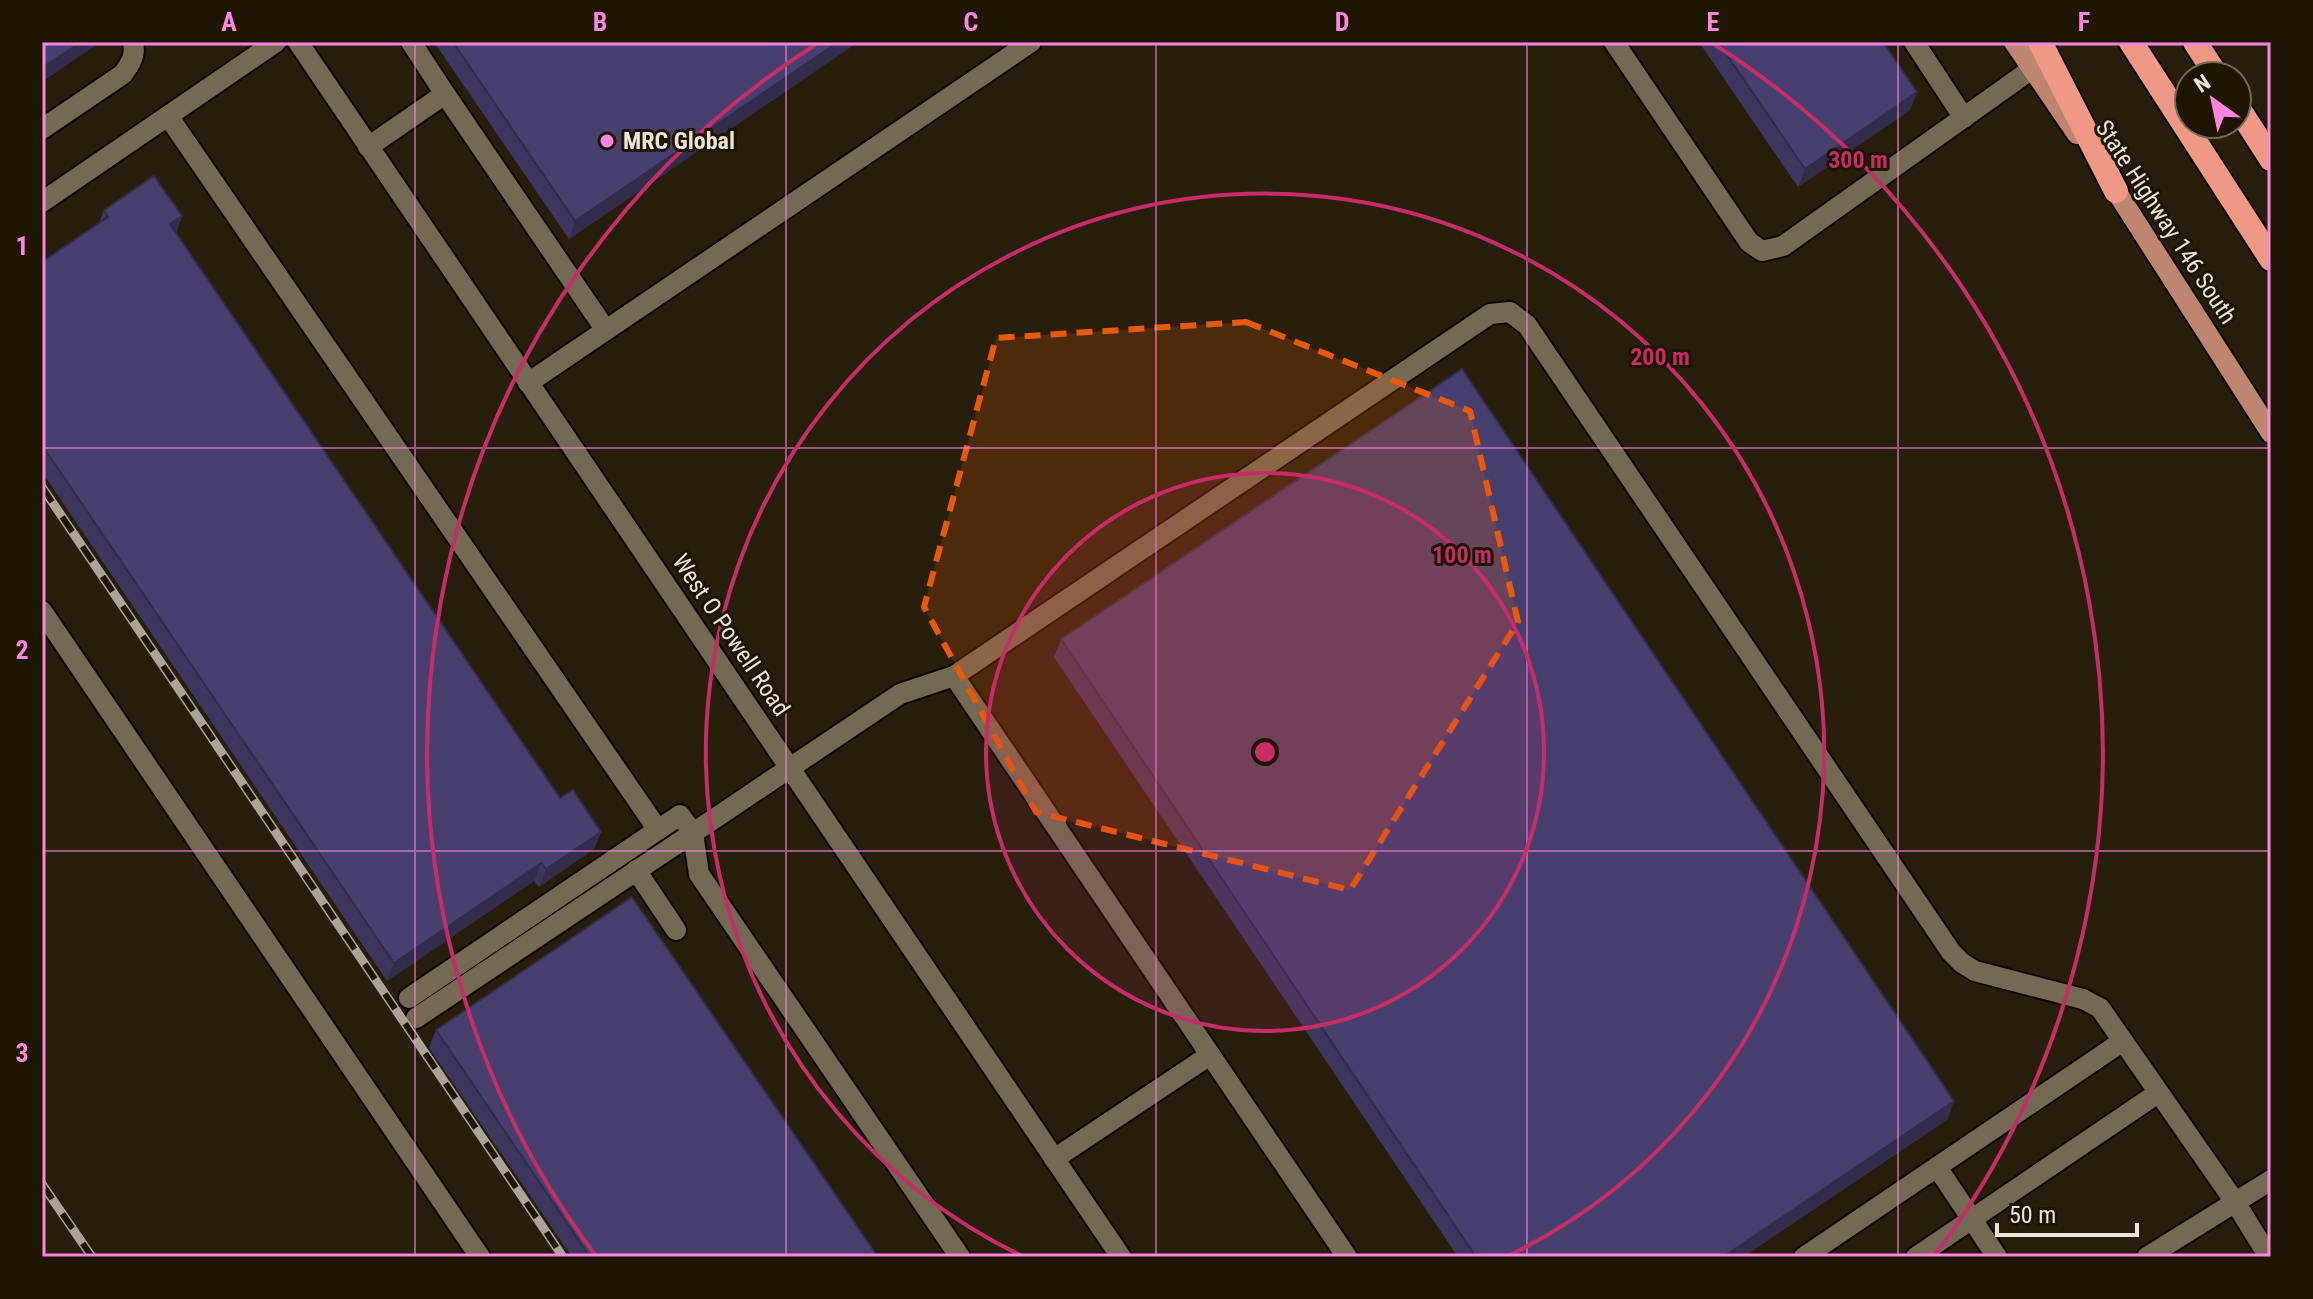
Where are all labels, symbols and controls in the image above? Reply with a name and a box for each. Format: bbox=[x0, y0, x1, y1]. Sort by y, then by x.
text: A bbox=[221, 7, 237, 37]
text: B bbox=[593, 7, 607, 37]
text: C bbox=[964, 7, 979, 37]
text: D bbox=[1335, 7, 1349, 37]
text: E bbox=[1707, 7, 1720, 37]
text: F bbox=[2078, 7, 2090, 37]
north arrow bbox=[2173, 60, 2253, 140]
text: N bbox=[2190, 69, 2215, 98]
street label: State Highway 146 South bbox=[2090, 115, 2242, 329]
place label: MRC Global bbox=[623, 127, 735, 155]
marker: MRC Global bbox=[598, 132, 616, 150]
text: 300 m bbox=[1828, 146, 1888, 174]
text: 1 bbox=[15, 231, 29, 261]
text: 200 m bbox=[1630, 343, 1690, 371]
text: 100 m bbox=[1432, 541, 1492, 569]
street label: West O Powell Road bbox=[666, 549, 796, 721]
text: 2 bbox=[15, 635, 29, 665]
centre of rings bbox=[1251, 738, 1279, 766]
text: 3 bbox=[15, 1038, 29, 1068]
scale bar bbox=[1997, 1187, 2137, 1237]
text: 50 m bbox=[2009, 1201, 2056, 1229]

